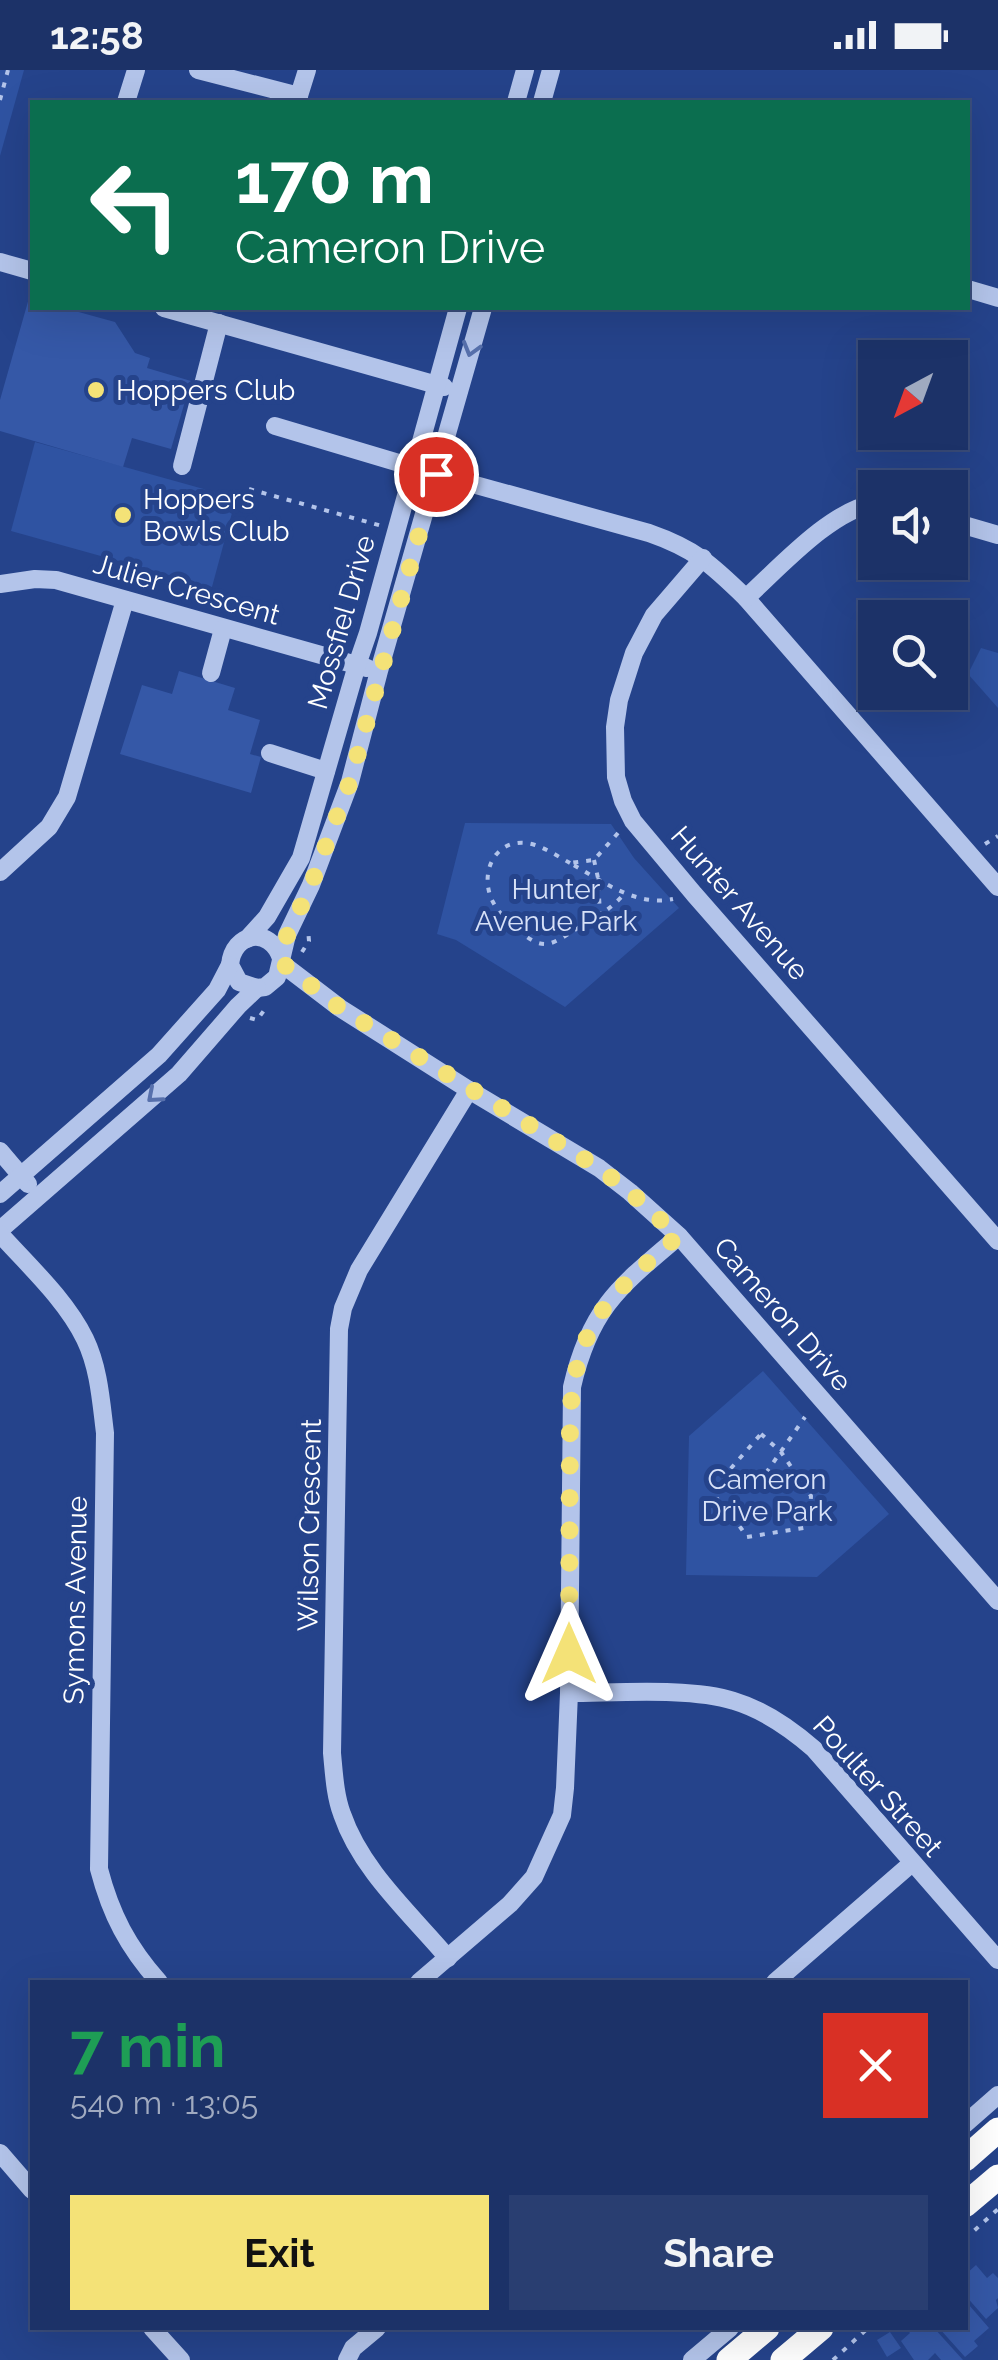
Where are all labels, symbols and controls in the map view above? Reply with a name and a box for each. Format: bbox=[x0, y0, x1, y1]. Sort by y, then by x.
text: 12:58 bbox=[50, 13, 144, 58]
text: 170 m bbox=[235, 137, 434, 219]
icon: left bbox=[70, 140, 200, 270]
text: Cameron Drive bbox=[235, 221, 545, 274]
one-way arrow bbox=[462, 340, 483, 357]
north arrow bbox=[858, 340, 968, 450]
map controls bbox=[858, 340, 968, 710]
place label: Hoppers Club bbox=[116, 374, 295, 407]
marker: Hoppers Club bbox=[85, 379, 107, 401]
pin bbox=[394, 432, 479, 517]
icon: arrive bbox=[409, 447, 464, 502]
button: sound bbox=[858, 470, 968, 580]
place label: Hoppers Bowls Club bbox=[143, 483, 290, 548]
marker: Hoppers Bowls Club bbox=[112, 504, 134, 526]
street label: Mossfiel Drive bbox=[301, 531, 382, 713]
street label: Julier Crescent bbox=[90, 547, 284, 632]
button: search bbox=[858, 600, 968, 710]
street label: Hunter Avenue bbox=[664, 820, 815, 987]
park label: Hunter Avenue Park bbox=[475, 873, 637, 938]
one-way arrow bbox=[147, 1084, 166, 1102]
street label: Cameron Drive bbox=[707, 1231, 858, 1398]
street label: Wilson Crescent bbox=[291, 1418, 328, 1631]
park label: Cameron Drive Park bbox=[701, 1463, 833, 1528]
street label: Symons Avenue bbox=[57, 1496, 94, 1705]
position arrow bbox=[517, 1602, 621, 1706]
street label: Poulter Street bbox=[806, 1709, 950, 1864]
text: 7 min bbox=[70, 2011, 225, 2081]
button: close bbox=[823, 2013, 928, 2118]
text: 540 m · 13:05 bbox=[70, 2084, 258, 2121]
button: Exit bbox=[70, 2195, 489, 2310]
button: Share bbox=[509, 2195, 928, 2310]

